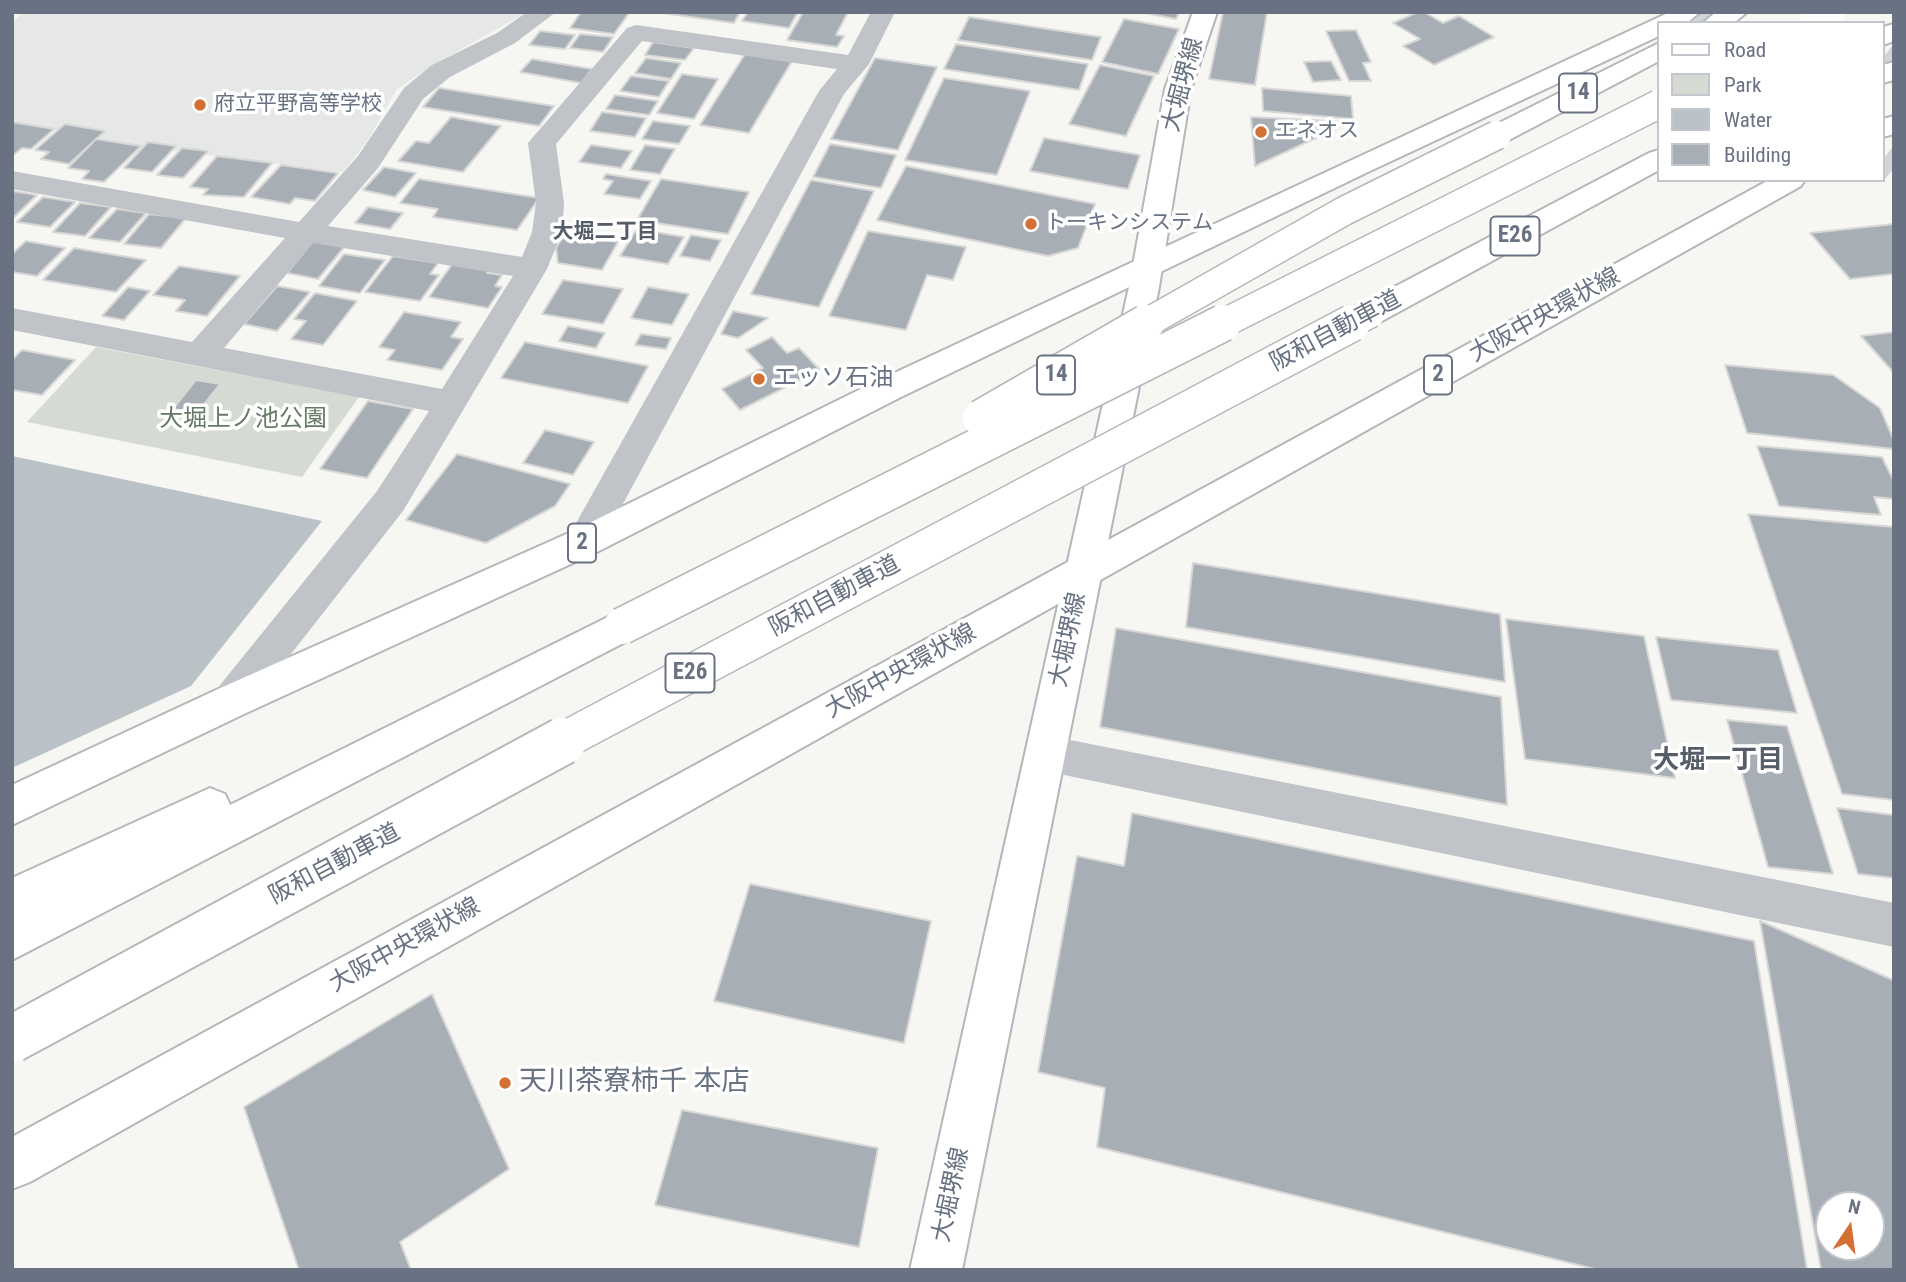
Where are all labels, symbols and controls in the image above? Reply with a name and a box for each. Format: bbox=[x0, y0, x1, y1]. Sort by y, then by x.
legend bbox=[1658, 21, 1885, 182]
street label: 大堀堺線 bbox=[1158, 35, 1210, 135]
text: Road bbox=[1724, 38, 1766, 62]
text: Park bbox=[1724, 73, 1761, 97]
road number: 14 bbox=[1559, 74, 1597, 113]
place label: 府立平野高等学校 bbox=[214, 92, 382, 118]
marker: 府立平野高等学校 bbox=[192, 97, 208, 113]
text: Water bbox=[1724, 108, 1772, 132]
place label: エネオス bbox=[1275, 119, 1359, 145]
marker: エネオス bbox=[1253, 124, 1269, 140]
text: Building bbox=[1724, 143, 1791, 167]
place label: トーキンシステム bbox=[1045, 211, 1213, 237]
marker: トーキンシステム bbox=[1023, 216, 1039, 232]
road number: E26 bbox=[1490, 216, 1540, 256]
district label: 大堀二丁目 bbox=[553, 220, 657, 246]
street label: 大阪中央環状線 bbox=[1465, 263, 1625, 369]
street label: 阪和自動車道 bbox=[1266, 285, 1406, 379]
road number: 14 bbox=[1037, 356, 1075, 394]
road number: 2 bbox=[1424, 356, 1452, 394]
place label: エッソ石油 bbox=[773, 365, 893, 393]
marker: エッソ石油 bbox=[751, 371, 767, 387]
park label: 大堀上ノ池公園 bbox=[159, 406, 327, 434]
road number: 2 bbox=[568, 524, 596, 562]
street label: 阪和自動車道 bbox=[765, 550, 905, 644]
street label: 大堀堺線 bbox=[1045, 590, 1093, 690]
street label: 大阪中央環状線 bbox=[821, 619, 981, 725]
road number: E26 bbox=[666, 653, 714, 692]
district label: 大堀一丁目 bbox=[1653, 745, 1783, 777]
street label: 阪和自動車道 bbox=[265, 818, 405, 912]
street label: 大阪中央環状線 bbox=[325, 893, 485, 999]
place label: 天川茶寮柿千 本店 bbox=[519, 1066, 749, 1100]
marker: 天川茶寮柿千 本店 bbox=[497, 1075, 513, 1091]
street label: 大堀堺線 bbox=[928, 1145, 976, 1245]
north arrow bbox=[1815, 1191, 1885, 1261]
text: N bbox=[1846, 1194, 1863, 1220]

